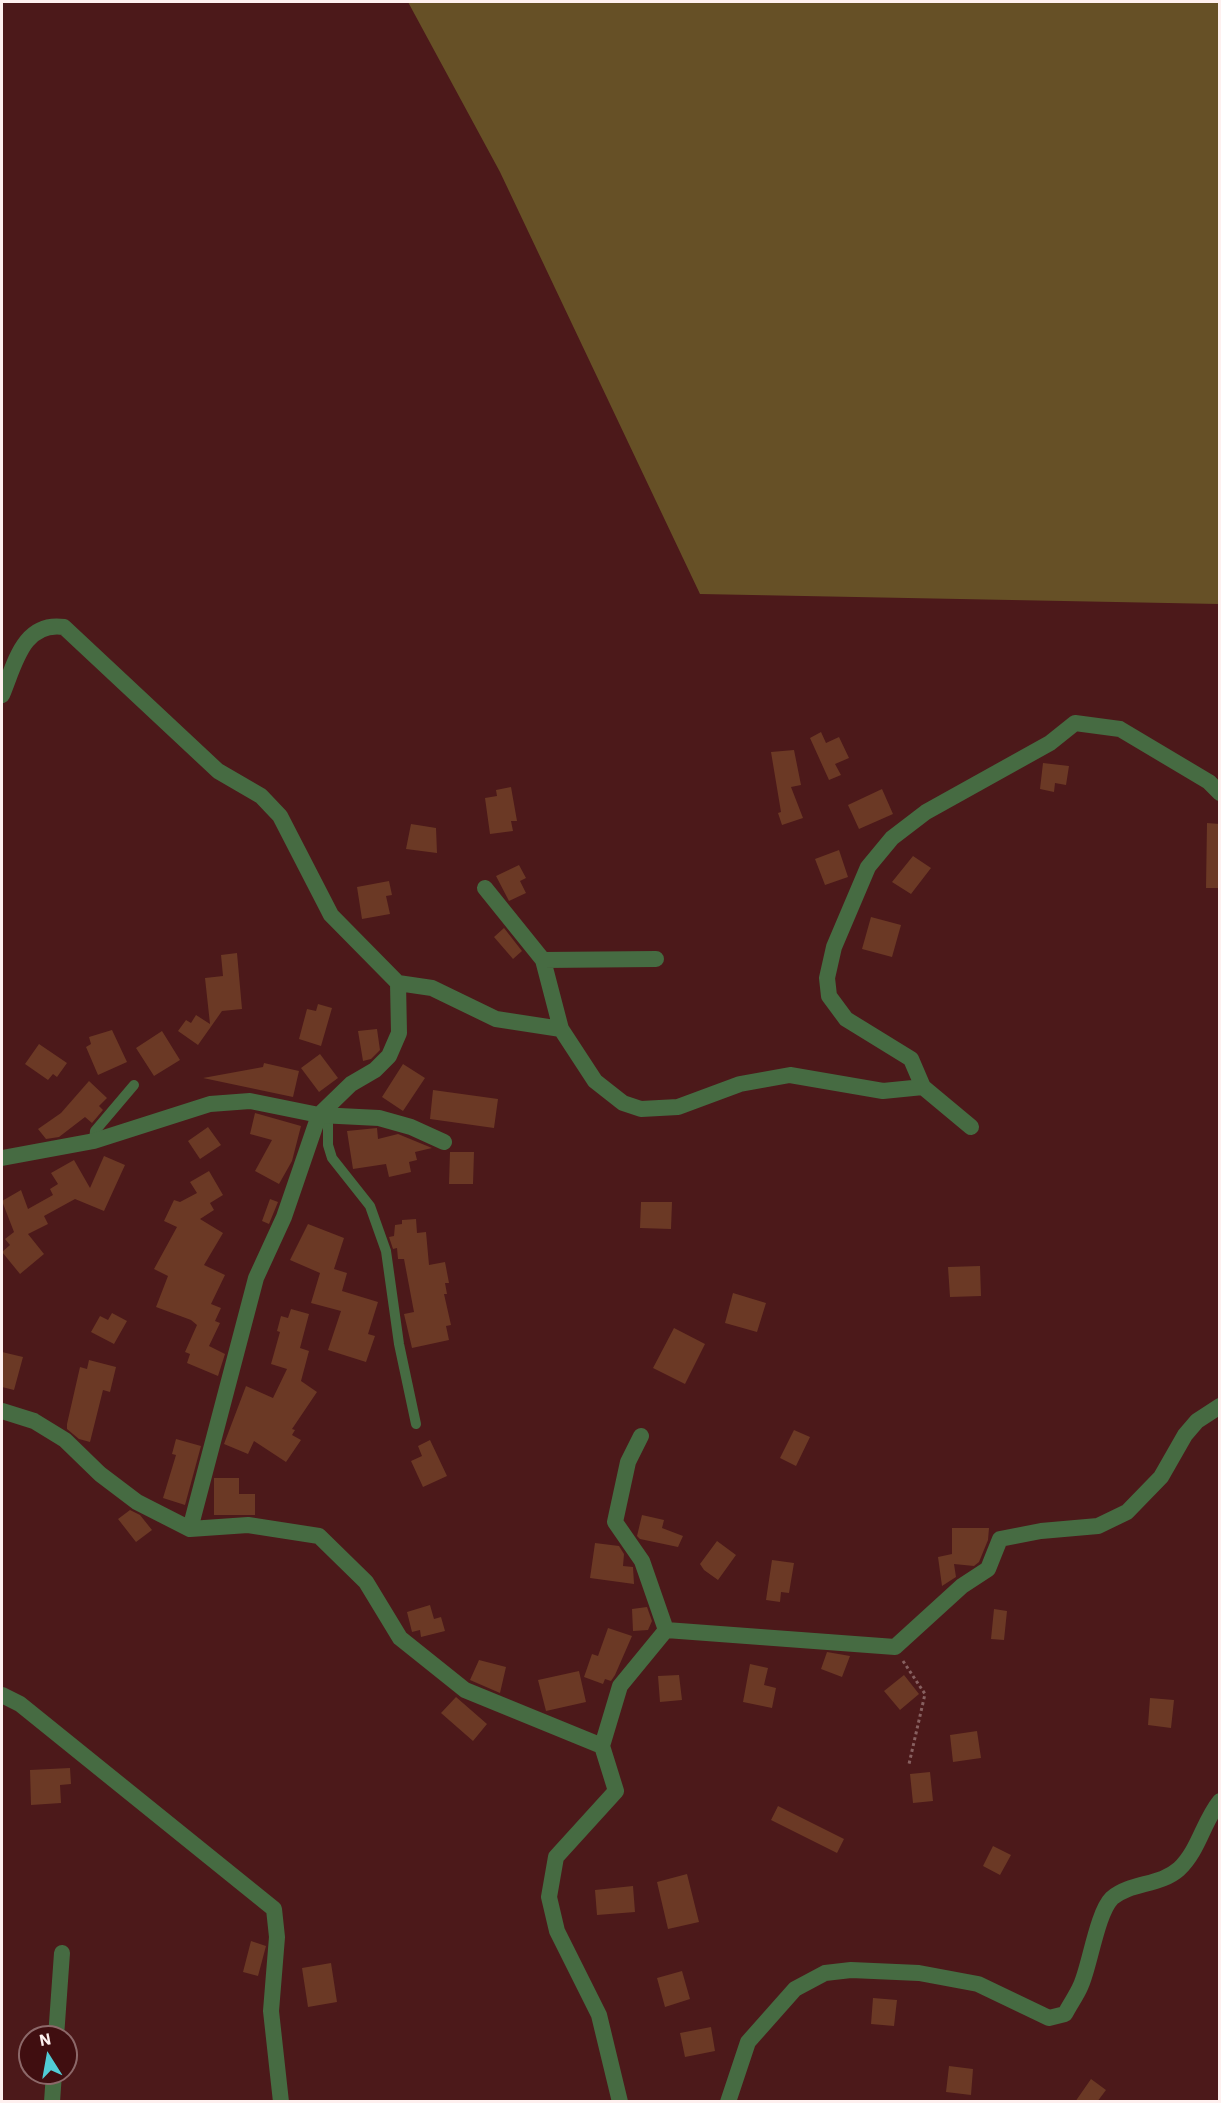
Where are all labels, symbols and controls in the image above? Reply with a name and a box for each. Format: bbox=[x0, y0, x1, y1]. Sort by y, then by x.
north arrow bbox=[18, 2025, 78, 2085]
text: N bbox=[37, 2028, 53, 2050]

